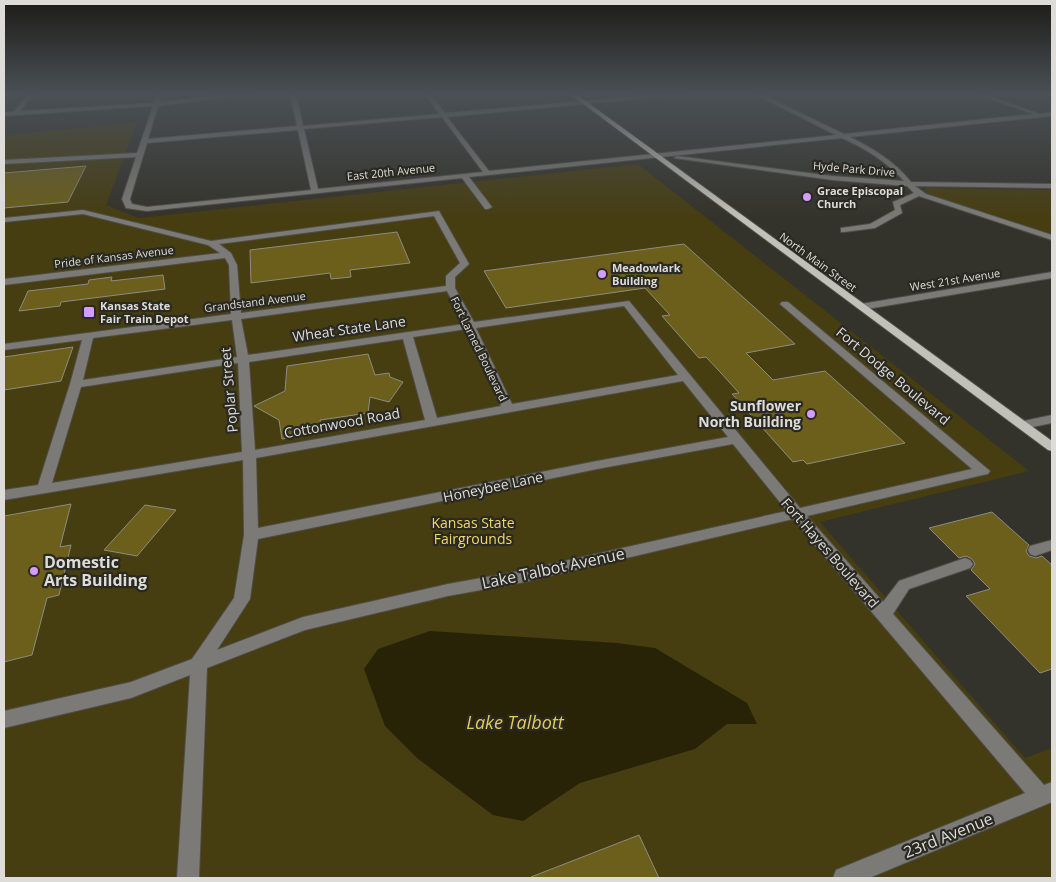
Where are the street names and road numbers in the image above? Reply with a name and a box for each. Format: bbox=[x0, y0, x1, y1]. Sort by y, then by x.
street label: Hyde Park Drive bbox=[812, 157, 896, 180]
street label: East 20th Avenue bbox=[346, 159, 436, 184]
street label: North Main Street bbox=[777, 228, 860, 295]
street label: Pride of Kansas Avenue bbox=[53, 242, 174, 271]
street label: West 21st Avenue bbox=[909, 265, 1001, 294]
street label: Grandstand Avenue bbox=[203, 288, 306, 315]
street label: Fort Larned Boulevard bbox=[448, 294, 511, 404]
street label: Wheat State Lane bbox=[291, 311, 407, 346]
street label: Fort Dodge Boulevard bbox=[833, 322, 954, 429]
street label: Poplar Street bbox=[215, 347, 242, 433]
street label: Cottonwood Road bbox=[282, 403, 401, 442]
street label: Honeybee Lane bbox=[441, 467, 545, 506]
street label: Fort Hayes Boulevard bbox=[777, 494, 883, 612]
street label: Lake Talbot Avenue bbox=[480, 542, 626, 594]
street label: 23rd Avenue bbox=[900, 807, 996, 863]

